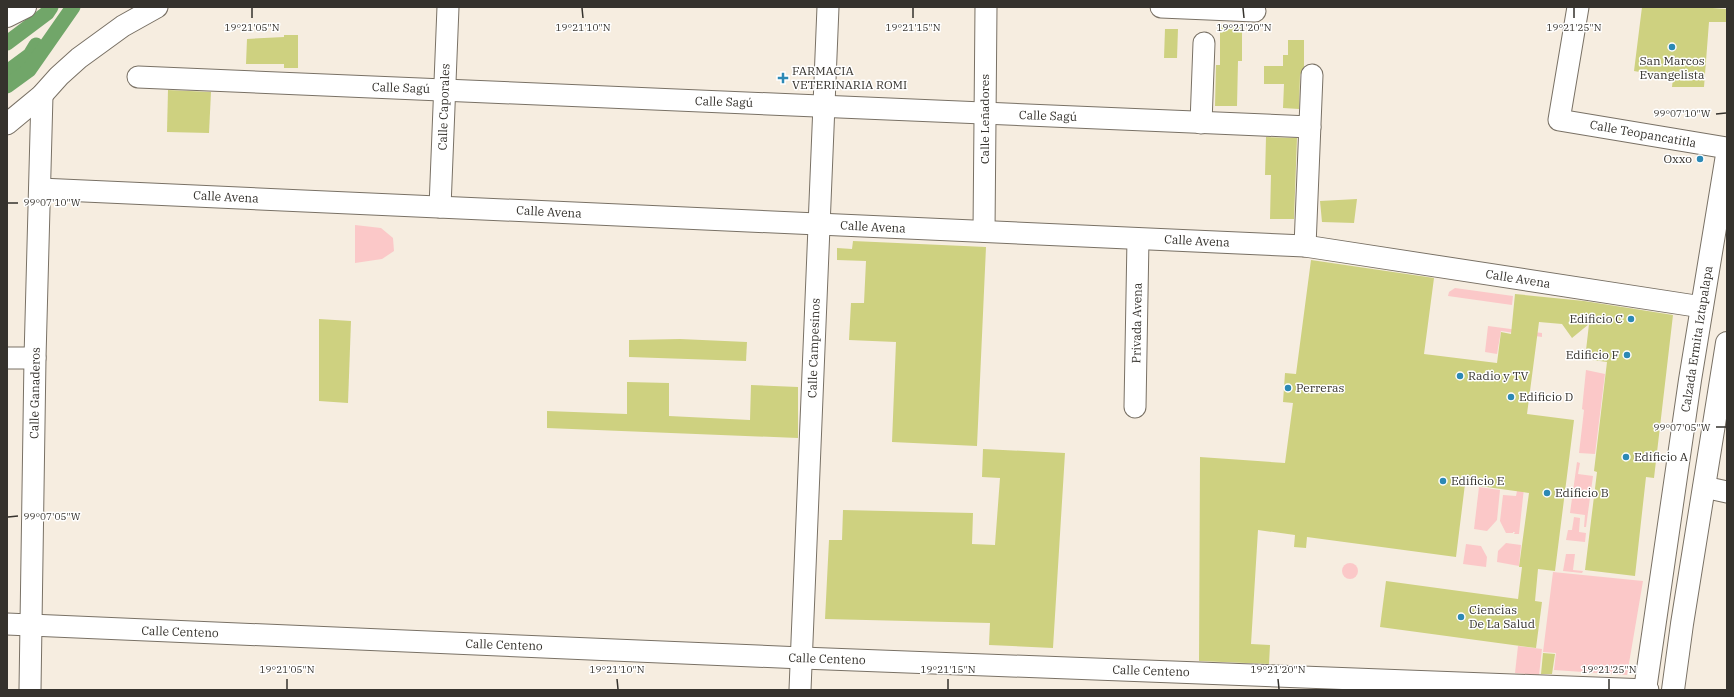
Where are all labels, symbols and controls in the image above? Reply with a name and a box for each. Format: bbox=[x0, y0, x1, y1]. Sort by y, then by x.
text: 19°21'05"N bbox=[225, 21, 280, 34]
text: 19°21'10"N bbox=[556, 21, 611, 34]
text: 19°21'15"N bbox=[886, 21, 941, 34]
text: 19°21'20"N bbox=[1217, 21, 1272, 34]
text: 19°21'25"N bbox=[1547, 21, 1602, 34]
marker: San Marcos Evangelista bbox=[1667, 42, 1677, 52]
place label: San Marcos Evangelista bbox=[1639, 53, 1705, 82]
street label: Calle Caporales bbox=[434, 63, 453, 151]
place label: FARMACIA VETERINARIA ROMI bbox=[792, 63, 907, 92]
marker: FARMACIA VETERINARIA ROMI bbox=[777, 72, 789, 84]
street label: Calle Leñadores bbox=[977, 74, 992, 164]
street label: Calle Sagú bbox=[372, 79, 431, 96]
street label: Calle Sagú bbox=[695, 93, 754, 110]
street label: Calle Sagú bbox=[1019, 107, 1078, 124]
text: 99°07'10"W bbox=[1653, 107, 1711, 120]
street label: Calle Teopancatitla bbox=[1589, 117, 1698, 150]
place label: Oxxo bbox=[1663, 151, 1692, 166]
marker: Oxxo bbox=[1695, 154, 1705, 164]
street label: Calle Avena bbox=[193, 187, 260, 206]
text: 99°07'10"W bbox=[23, 196, 81, 209]
street label: Calle Avena bbox=[516, 202, 583, 221]
street label: Calle Avena bbox=[840, 217, 907, 236]
street label: Calle Avena bbox=[1164, 231, 1231, 250]
street label: Calzada Ermita Iztapalapa bbox=[1678, 264, 1716, 413]
street label: Calle Avena bbox=[1485, 266, 1552, 291]
street label: Privada Avena bbox=[1128, 282, 1145, 364]
street label: Calle Campesinos bbox=[804, 298, 823, 398]
place label: Edificio C bbox=[1569, 311, 1623, 326]
marker: Edificio C bbox=[1626, 314, 1636, 324]
street label: Calle Ganaderos bbox=[26, 347, 43, 439]
place label: Edificio F bbox=[1566, 347, 1619, 362]
marker: Edificio F bbox=[1622, 350, 1632, 360]
place label: Radio y TV bbox=[1468, 368, 1529, 383]
marker: Radio y TV bbox=[1455, 371, 1465, 381]
place label: Perreras bbox=[1296, 380, 1345, 395]
marker: Perreras bbox=[1283, 383, 1293, 393]
place label: Edificio D bbox=[1519, 389, 1573, 404]
marker: Edificio D bbox=[1506, 392, 1516, 402]
text: 99°07'05"W bbox=[1653, 421, 1711, 434]
place label: Edificio A bbox=[1634, 449, 1689, 464]
marker: Edificio A bbox=[1621, 452, 1631, 462]
place label: Edificio E bbox=[1451, 473, 1504, 488]
marker: Edificio E bbox=[1438, 476, 1448, 486]
place label: Edificio B bbox=[1555, 485, 1609, 500]
marker: Edificio B bbox=[1542, 488, 1552, 498]
text: 99°07'05"W bbox=[23, 510, 81, 523]
place label: Ciencias De La Salud bbox=[1469, 602, 1535, 631]
marker: Ciencias De La Salud bbox=[1456, 612, 1466, 622]
street label: Calle Centeno bbox=[141, 623, 219, 640]
street label: Calle Centeno bbox=[465, 636, 543, 653]
street label: Calle Centeno bbox=[788, 650, 866, 667]
street label: Calle Centeno bbox=[1112, 662, 1190, 679]
text: 19°21'05"N bbox=[260, 663, 315, 676]
text: 19°21'10"N bbox=[590, 663, 645, 676]
text: 19°21'15"N bbox=[921, 663, 976, 676]
text: 19°21'20"N bbox=[1251, 663, 1306, 676]
text: 19°21'25"N bbox=[1582, 663, 1637, 676]

